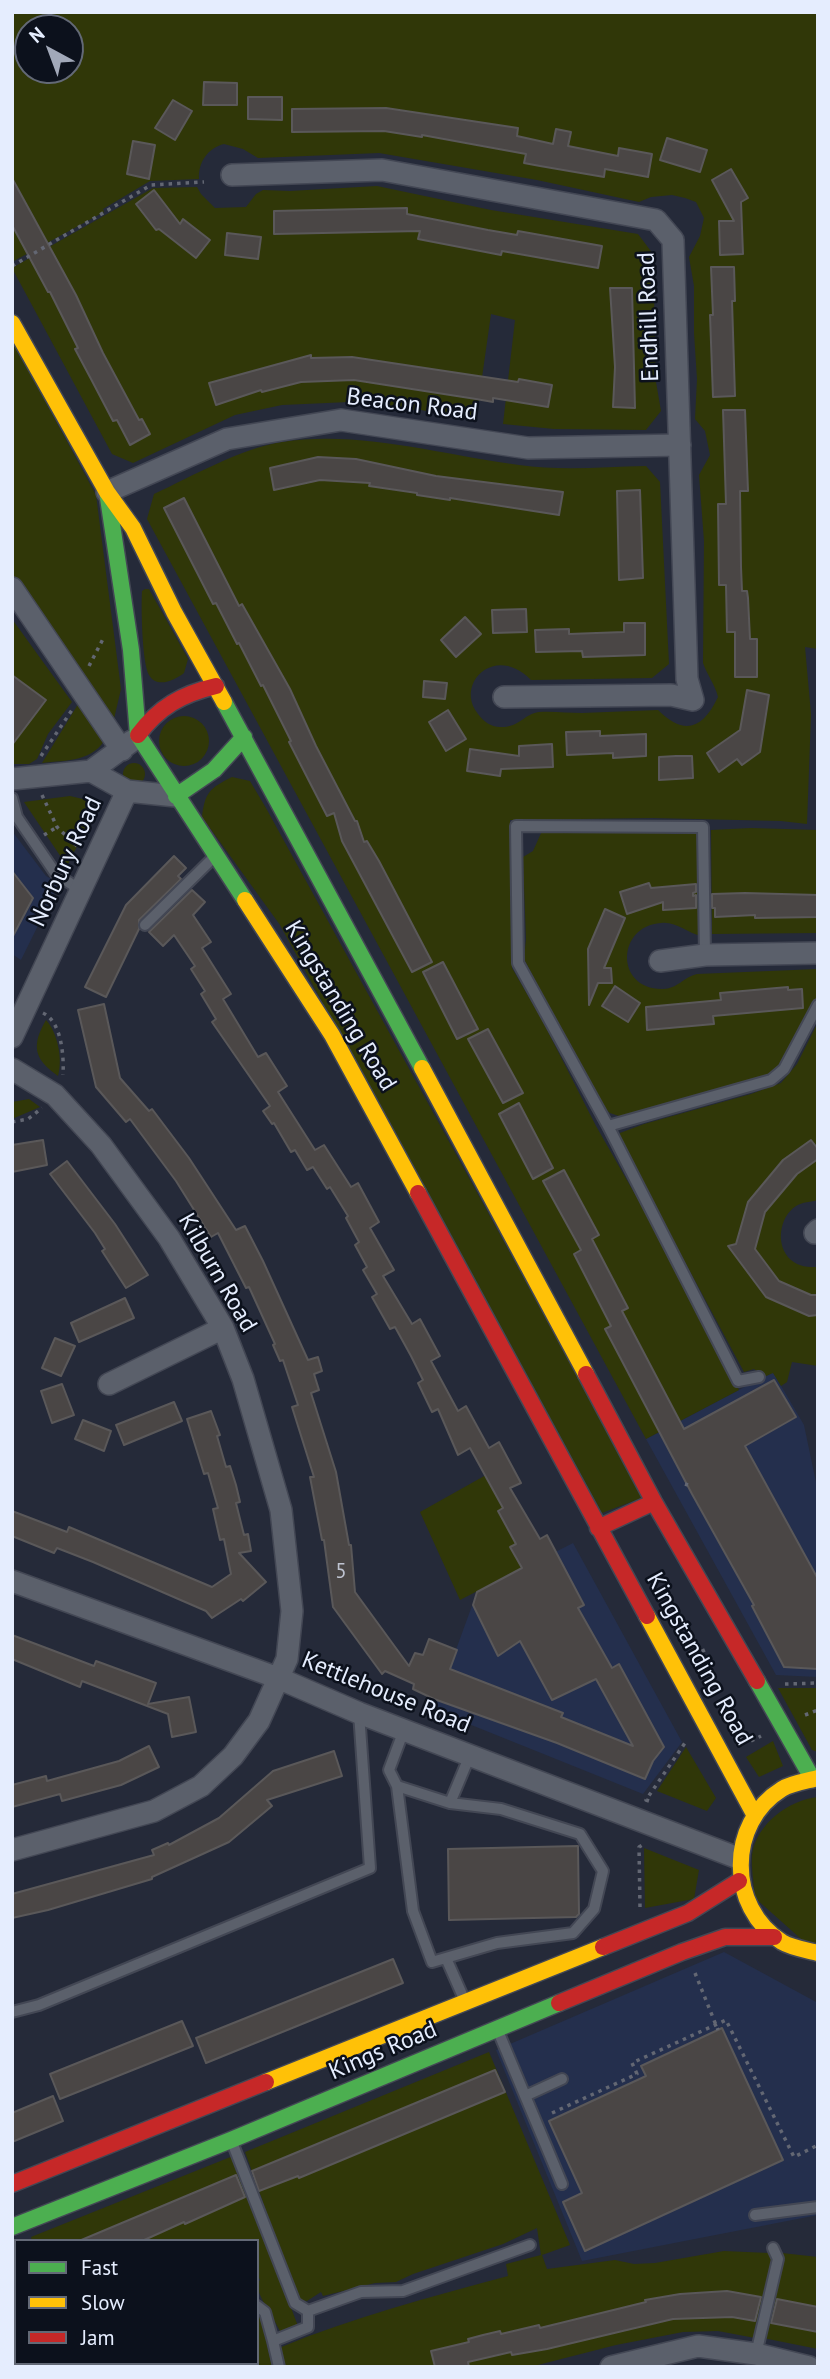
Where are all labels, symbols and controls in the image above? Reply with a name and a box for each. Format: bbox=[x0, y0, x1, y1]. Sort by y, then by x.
north arrow bbox=[14, 14, 84, 84]
text: N bbox=[24, 22, 49, 48]
street label: Endhill Road bbox=[632, 252, 666, 382]
street label: Beacon Road bbox=[345, 383, 479, 427]
street label: Norbury Road bbox=[23, 793, 109, 931]
street label: Kingstanding Road bbox=[278, 916, 402, 1096]
street label: Kilburn Road bbox=[171, 1208, 263, 1338]
house number: 5 bbox=[335, 1559, 347, 1585]
street label: Kingstanding Road bbox=[640, 1568, 758, 1750]
street label: Kettlehouse Road bbox=[297, 1646, 475, 1740]
street label: Kings Road bbox=[325, 2015, 441, 2087]
legend bbox=[14, 2239, 259, 2365]
text: Fast bbox=[81, 2254, 118, 2281]
text: Slow bbox=[81, 2289, 125, 2316]
text: Jam bbox=[81, 2324, 115, 2351]

